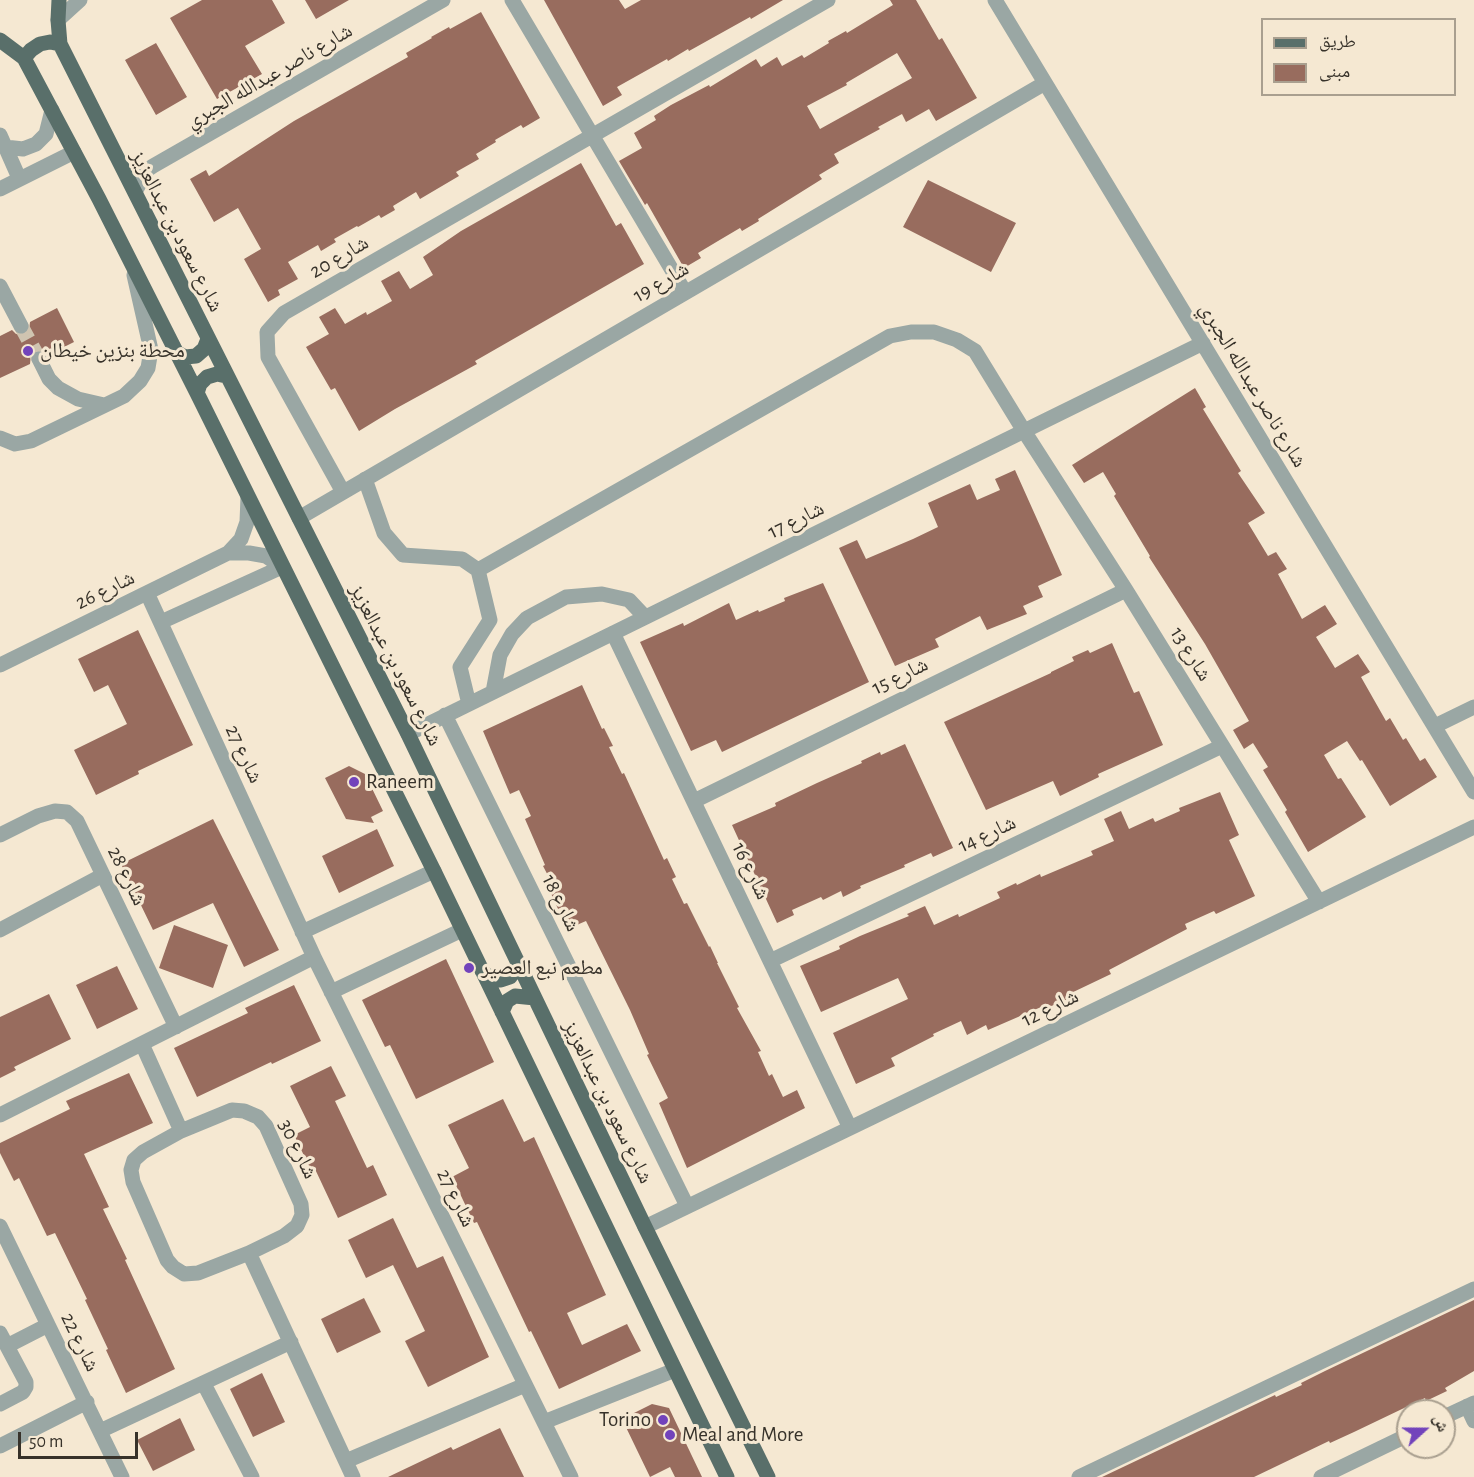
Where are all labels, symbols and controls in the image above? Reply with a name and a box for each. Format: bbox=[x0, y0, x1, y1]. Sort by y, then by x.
street label: شارع ناصر عبدالله الجبري bbox=[181, 18, 357, 134]
legend bbox=[1261, 18, 1456, 96]
text: طريق bbox=[1319, 33, 1356, 51]
text: مبنى bbox=[1319, 63, 1350, 81]
street label: شارع سعود بن عبدالعزيز bbox=[125, 146, 229, 316]
street label: شارع 20 bbox=[305, 230, 373, 284]
street label: شارع 19 bbox=[629, 256, 693, 308]
street label: شارع ناصر عبدالله الجبري bbox=[1194, 298, 1312, 472]
place label: محطة بنزين خيطان bbox=[40, 338, 185, 364]
marker: محطة بنزين خيطان bbox=[21, 344, 35, 358]
street label: شارع 17 bbox=[764, 496, 828, 544]
street label: شارع 26 bbox=[71, 565, 139, 615]
street label: شارع سعود بن عبدالعزيز bbox=[344, 580, 448, 750]
street label: شارع 13 bbox=[1165, 622, 1217, 686]
street label: شارع 15 bbox=[868, 652, 932, 700]
street label: شارع 27 bbox=[220, 721, 268, 787]
place label: Raneem bbox=[366, 769, 434, 795]
marker: Raneem bbox=[347, 775, 361, 789]
street label: شارع 14 bbox=[954, 810, 1020, 858]
street label: شارع 16 bbox=[726, 838, 776, 904]
street label: شارع 28 bbox=[102, 842, 152, 910]
street label: شارع 18 bbox=[536, 870, 586, 936]
place label: مطعم نبع العصير bbox=[481, 955, 603, 981]
marker: مطعم نبع العصير bbox=[462, 961, 476, 975]
street label: شارع 12 bbox=[1017, 983, 1083, 1033]
street label: شارع سعود بن عبدالعزيز bbox=[558, 1016, 658, 1188]
street label: شارع 30 bbox=[273, 1115, 323, 1183]
street label: شارع 27 bbox=[431, 1165, 481, 1231]
street label: شارع 22 bbox=[55, 1308, 105, 1376]
north arrow bbox=[1396, 1399, 1456, 1459]
place label: Torino bbox=[599, 1407, 651, 1433]
text: ش bbox=[1430, 1412, 1451, 1434]
marker: Torino bbox=[656, 1413, 670, 1427]
scale bar bbox=[21, 1420, 141, 1458]
place label: Meal and More bbox=[682, 1422, 804, 1448]
marker: Meal and More bbox=[663, 1428, 677, 1442]
text: 50 m bbox=[29, 1433, 63, 1451]

